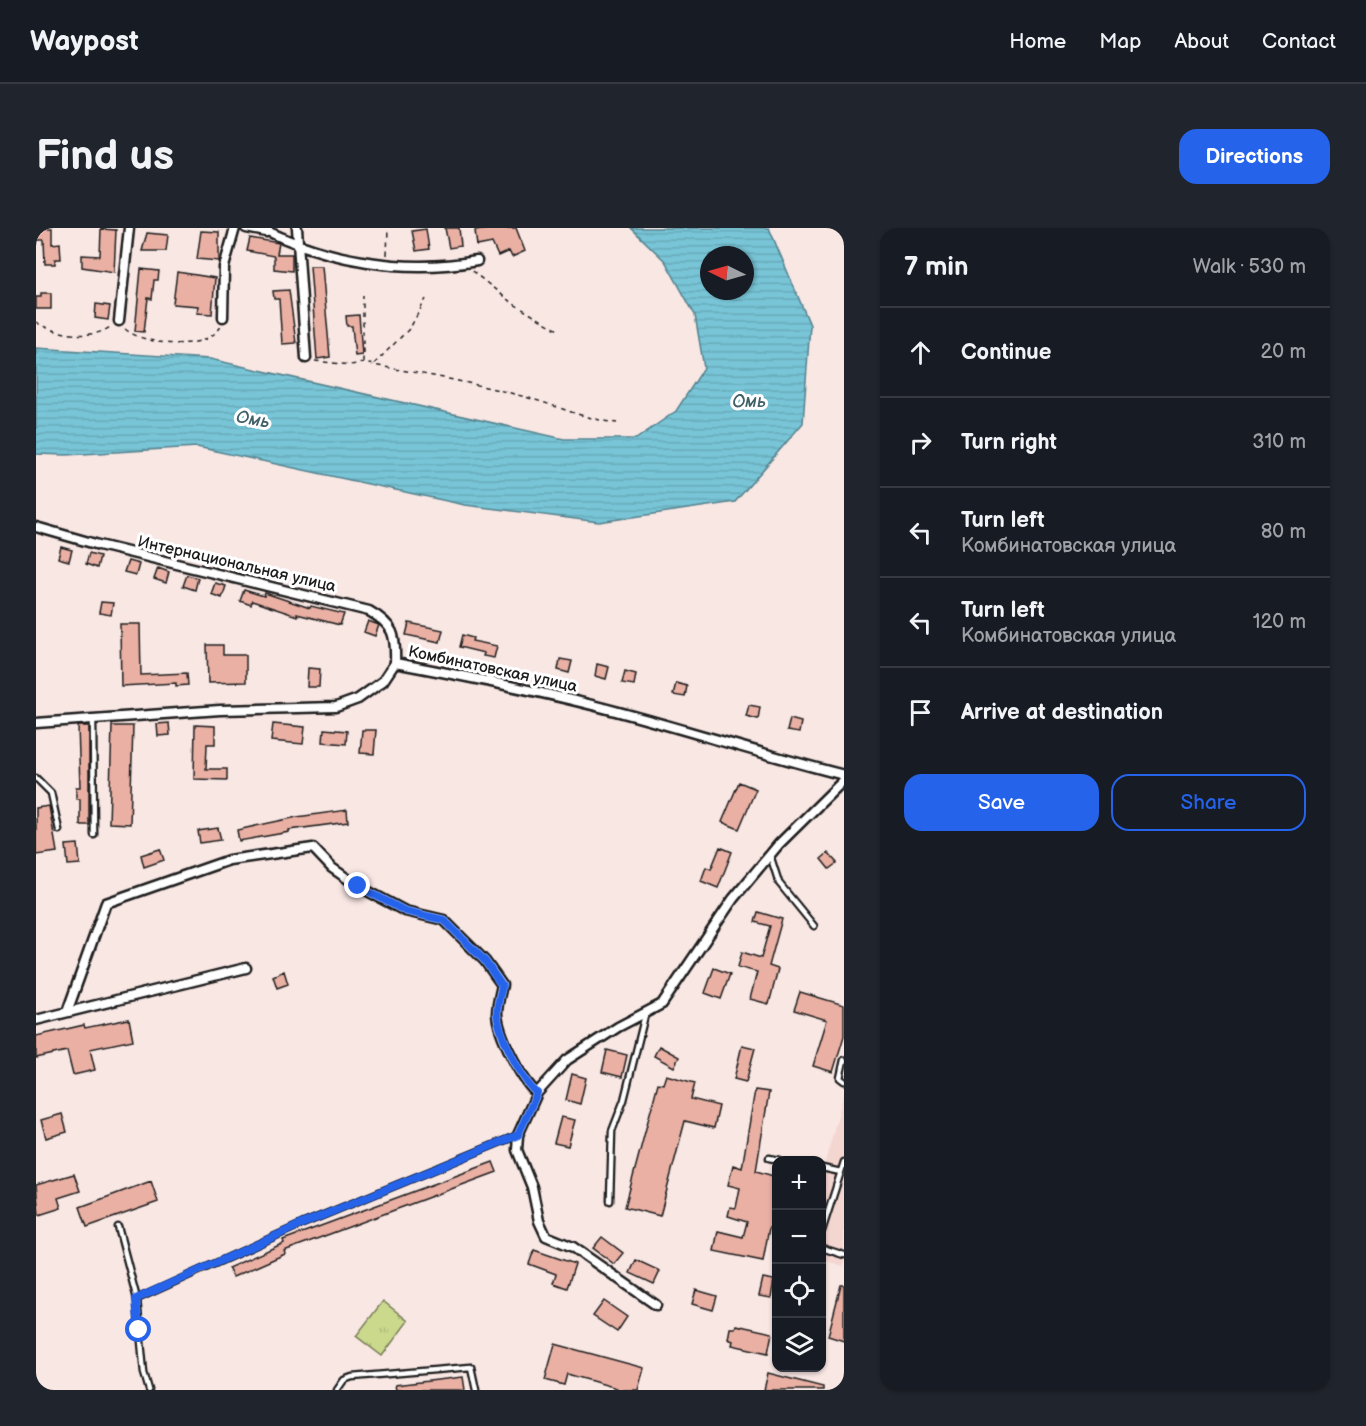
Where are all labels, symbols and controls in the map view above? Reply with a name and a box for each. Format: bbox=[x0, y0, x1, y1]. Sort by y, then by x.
text: Waypost bbox=[30, 25, 139, 58]
text: Home bbox=[1009, 29, 1066, 54]
text: Map bbox=[1099, 29, 1141, 54]
text: About bbox=[1174, 29, 1229, 54]
text: Contact bbox=[1262, 29, 1336, 54]
button: Directions bbox=[1179, 129, 1330, 184]
text: Find us bbox=[36, 131, 174, 182]
north arrow bbox=[700, 246, 754, 300]
text: 7 min bbox=[904, 252, 968, 283]
text: Walk · 530 m bbox=[1193, 255, 1306, 279]
icon: ahead bbox=[904, 336, 937, 369]
text: Continue bbox=[961, 339, 1051, 366]
text: 20 m bbox=[1261, 340, 1306, 364]
water label: Омь bbox=[732, 391, 766, 412]
water label: Омь bbox=[234, 406, 271, 433]
icon: right bbox=[904, 426, 937, 459]
text: Turn right bbox=[961, 429, 1057, 456]
text: 310 m bbox=[1252, 430, 1306, 454]
text: Turn left bbox=[961, 507, 1045, 534]
icon: left bbox=[904, 516, 937, 549]
text: 80 m bbox=[1261, 520, 1306, 544]
street label: Интернациональная улица bbox=[136, 532, 338, 597]
text: Комбинатовская улица bbox=[961, 534, 1176, 558]
text: Turn left bbox=[961, 597, 1045, 624]
icon: left bbox=[904, 606, 937, 639]
text: 120 m bbox=[1253, 610, 1306, 634]
text: Комбинатовская улица bbox=[961, 624, 1176, 648]
street label: Комбинатовская улица bbox=[406, 642, 579, 697]
icon: arrive bbox=[904, 696, 937, 729]
text: Arrive at destination bbox=[961, 699, 1163, 726]
button: Save bbox=[904, 774, 1099, 831]
button: Share bbox=[1111, 774, 1306, 831]
route end bbox=[344, 872, 370, 898]
map controls bbox=[772, 1156, 826, 1372]
button: + bbox=[772, 1156, 826, 1210]
button: − bbox=[772, 1210, 826, 1264]
button: locate bbox=[772, 1264, 826, 1318]
route start bbox=[125, 1316, 151, 1342]
button: layers bbox=[772, 1318, 826, 1372]

